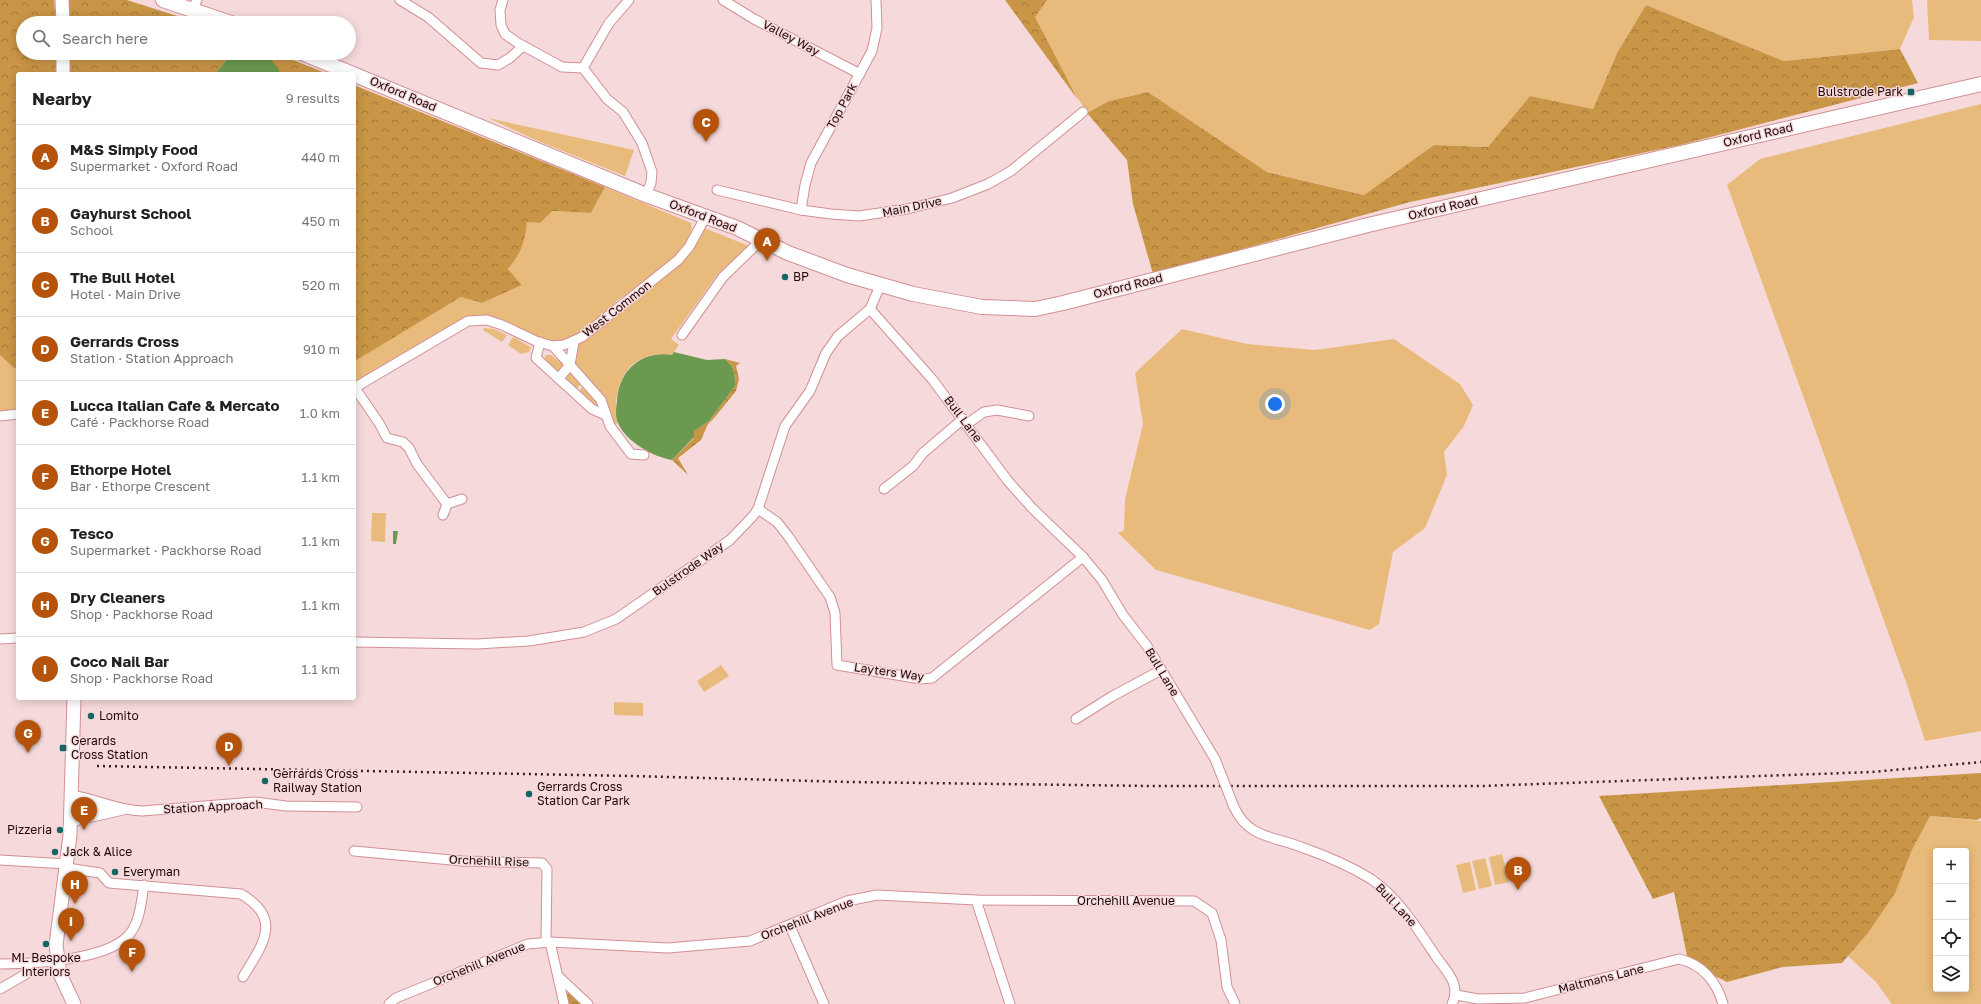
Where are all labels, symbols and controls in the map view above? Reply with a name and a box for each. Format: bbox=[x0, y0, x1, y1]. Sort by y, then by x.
search box bbox=[16, 16, 356, 60]
street label: Valley Way bbox=[760, 16, 823, 59]
icon: search bbox=[30, 27, 52, 49]
text: Search here bbox=[62, 29, 148, 47]
street label: Oxford Road bbox=[368, 73, 439, 114]
street label: Top Park bbox=[823, 80, 860, 131]
place label: Bulstrode Park bbox=[1818, 84, 1903, 99]
marker: Bulstrode Park bbox=[1906, 87, 1916, 97]
text: Nearby bbox=[32, 88, 92, 109]
text: 9 results bbox=[286, 90, 340, 106]
pin: C bbox=[693, 109, 719, 142]
street label: Oxford Road bbox=[1722, 119, 1794, 150]
text: M&S Simply Food bbox=[70, 140, 198, 158]
text: A bbox=[40, 149, 50, 165]
text: 440 m bbox=[301, 149, 340, 165]
text: Supermarket · Oxford Road bbox=[70, 158, 238, 174]
street label: Oxford Road bbox=[1407, 192, 1479, 223]
street label: Main Drive bbox=[881, 193, 943, 220]
street label: Oxford Road bbox=[667, 196, 739, 235]
text: Gayhurst School bbox=[70, 204, 191, 222]
text: B bbox=[40, 213, 50, 229]
text: 450 m bbox=[302, 213, 340, 229]
text: School bbox=[70, 222, 113, 238]
pin: A bbox=[754, 228, 780, 261]
text: The Bull Hotel bbox=[70, 268, 175, 286]
place label: BP bbox=[793, 269, 809, 284]
street label: Oxford Road bbox=[1092, 270, 1164, 301]
marker: BP bbox=[780, 272, 790, 282]
text: C bbox=[40, 277, 50, 293]
text: 520 m bbox=[302, 277, 340, 293]
street label: West Common bbox=[579, 277, 654, 340]
text: Hotel · Main Drive bbox=[70, 286, 180, 302]
text: Gerrards Cross bbox=[70, 332, 179, 350]
text: D bbox=[40, 341, 50, 357]
text: 910 m bbox=[303, 341, 340, 357]
text: Station · Station Approach bbox=[70, 350, 233, 366]
street label: Bull Lane bbox=[941, 393, 986, 445]
your location bbox=[1265, 394, 1285, 414]
text: Lucca Italian Cafe & Mercato bbox=[70, 396, 279, 414]
text: E bbox=[41, 405, 49, 421]
text: 1.0 km bbox=[300, 405, 340, 421]
text: Café · Packhorse Road bbox=[70, 414, 209, 430]
text: Ethorpe Hotel bbox=[70, 460, 171, 478]
text: F bbox=[41, 469, 49, 485]
text: 1.1 km bbox=[301, 469, 340, 485]
text: Bar · Ethorpe Crescent bbox=[70, 478, 210, 494]
text: Tesco bbox=[70, 524, 113, 542]
text: G bbox=[40, 533, 50, 549]
text: 1.1 km bbox=[301, 533, 340, 549]
street label: Bulstrode Way bbox=[649, 538, 727, 599]
text: Supermarket · Packhorse Road bbox=[70, 542, 262, 558]
text: Dry Cleaners bbox=[70, 588, 165, 606]
text: H bbox=[40, 597, 50, 613]
text: 1.1 km bbox=[301, 597, 340, 613]
text: Shop · Packhorse Road bbox=[70, 606, 213, 622]
street label: Bull Lane bbox=[1142, 645, 1183, 699]
text: Coco Nail Bar bbox=[70, 652, 169, 670]
street label: Layters Way bbox=[853, 659, 925, 684]
text: I bbox=[43, 661, 47, 677]
text: 1.1 km bbox=[301, 661, 340, 677]
text: Shop · Packhorse Road bbox=[70, 670, 213, 686]
place label: Lomito bbox=[99, 708, 139, 723]
marker: Lomito bbox=[86, 711, 96, 721]
pin: G bbox=[15, 720, 41, 753]
place label: Gerards Cross Station bbox=[71, 733, 148, 762]
pin: D bbox=[216, 733, 242, 766]
marker: Gerards Cross Station bbox=[58, 743, 68, 753]
place label: Gerrards Cross Railway Station bbox=[273, 766, 362, 795]
marker: Gerrards Cross Railway Station bbox=[260, 776, 270, 786]
place label: Gerrards Cross Station Car Park bbox=[537, 779, 630, 808]
marker: Gerrards Cross Station Car Park bbox=[524, 789, 534, 799]
street label: Station Approach bbox=[163, 796, 263, 817]
pin: E bbox=[71, 797, 97, 830]
place label: Pizzeria bbox=[7, 822, 52, 837]
marker: Pizzeria bbox=[55, 825, 65, 835]
place label: Jack & Alice bbox=[63, 844, 132, 859]
marker: Jack & Alice bbox=[50, 847, 60, 857]
map controls bbox=[1933, 848, 1969, 992]
button: + bbox=[1933, 848, 1969, 884]
street label: Orchehill Rise bbox=[449, 852, 529, 869]
pin: B bbox=[1505, 857, 1531, 890]
place label: Everyman bbox=[123, 864, 180, 879]
marker: Everyman bbox=[110, 867, 120, 877]
pin: H bbox=[62, 871, 88, 904]
street label: Bull Lane bbox=[1372, 880, 1420, 930]
button: − bbox=[1933, 884, 1969, 920]
street label: Orchehill Avenue bbox=[1077, 893, 1175, 908]
street label: Orchehill Avenue bbox=[758, 894, 855, 943]
pin: I bbox=[58, 908, 84, 941]
button: locate bbox=[1933, 920, 1969, 956]
street label: Orchehill Avenue bbox=[431, 938, 527, 989]
marker: ML Bespoke Interiors bbox=[41, 939, 51, 949]
pin: F bbox=[119, 939, 145, 972]
place label: ML Bespoke Interiors bbox=[11, 950, 81, 979]
button: layers bbox=[1933, 956, 1969, 992]
street label: Maltmans Lane bbox=[1557, 961, 1645, 996]

